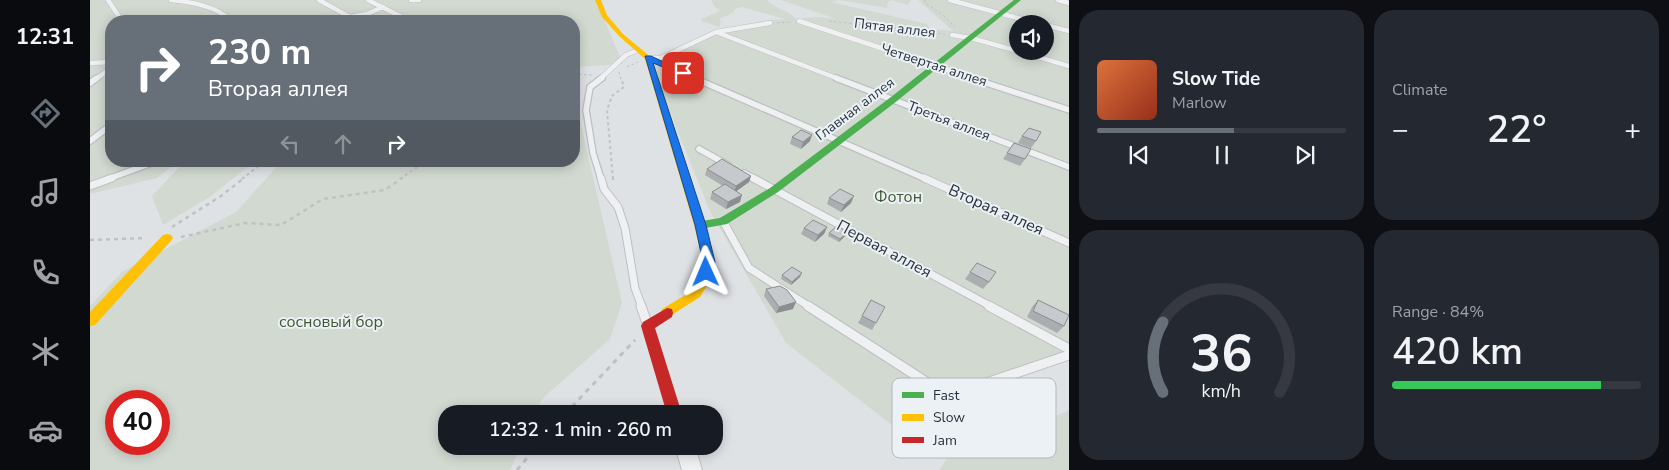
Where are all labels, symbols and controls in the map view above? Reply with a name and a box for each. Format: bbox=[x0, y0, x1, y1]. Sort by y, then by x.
street label: Пятая аллея bbox=[853, 14, 937, 42]
map controls bbox=[1009, 15, 1054, 60]
button: sound bbox=[1009, 15, 1054, 60]
text: 12:31 bbox=[16, 22, 74, 52]
text: 230 m bbox=[208, 29, 311, 76]
icon: right bbox=[125, 35, 190, 100]
street label: Четвертая аллея bbox=[879, 39, 989, 91]
pin bbox=[662, 52, 704, 94]
icon: arrive bbox=[669, 59, 697, 87]
text: Slow Tide bbox=[1172, 66, 1260, 92]
street label: Главная аллея bbox=[812, 73, 898, 145]
text: Вторая аллея bbox=[208, 74, 348, 104]
text: Climate bbox=[1392, 79, 1447, 101]
text: Marlow bbox=[1172, 92, 1227, 114]
icon: directions bbox=[28, 96, 63, 131]
street label: Третья аллея bbox=[905, 97, 993, 145]
text: 22° bbox=[1487, 104, 1546, 155]
text: − bbox=[1392, 111, 1409, 149]
text: + bbox=[1624, 111, 1641, 149]
icon: left bbox=[276, 130, 304, 158]
icon: ahead bbox=[329, 130, 357, 158]
icon: right bbox=[382, 130, 410, 158]
icon: previous bbox=[1125, 141, 1153, 169]
icon: pause bbox=[1208, 141, 1236, 169]
icon: next bbox=[1291, 141, 1319, 169]
icon: music bbox=[28, 175, 63, 210]
street label: Вторая аллея bbox=[945, 179, 1047, 241]
park label: Фотон bbox=[874, 186, 922, 208]
street label: Первая аллея bbox=[833, 215, 935, 283]
position arrow bbox=[679, 245, 731, 297]
icon: phone bbox=[28, 255, 63, 290]
text: Range · 84% bbox=[1392, 301, 1484, 323]
park label: сосновый бор bbox=[279, 311, 383, 333]
text: 36 bbox=[1190, 318, 1253, 389]
text: 420 km bbox=[1392, 326, 1523, 377]
icon: climate bbox=[28, 334, 63, 369]
legend bbox=[892, 378, 1056, 458]
text: km/h bbox=[1202, 379, 1241, 403]
text: Fast bbox=[933, 386, 959, 405]
speed limit sign: 40 bbox=[105, 390, 170, 455]
text: Slow bbox=[933, 408, 965, 427]
icon: car bbox=[28, 413, 63, 448]
text: 12:32 · 1 min · 260 m bbox=[489, 417, 672, 443]
text: Jam bbox=[932, 431, 957, 450]

